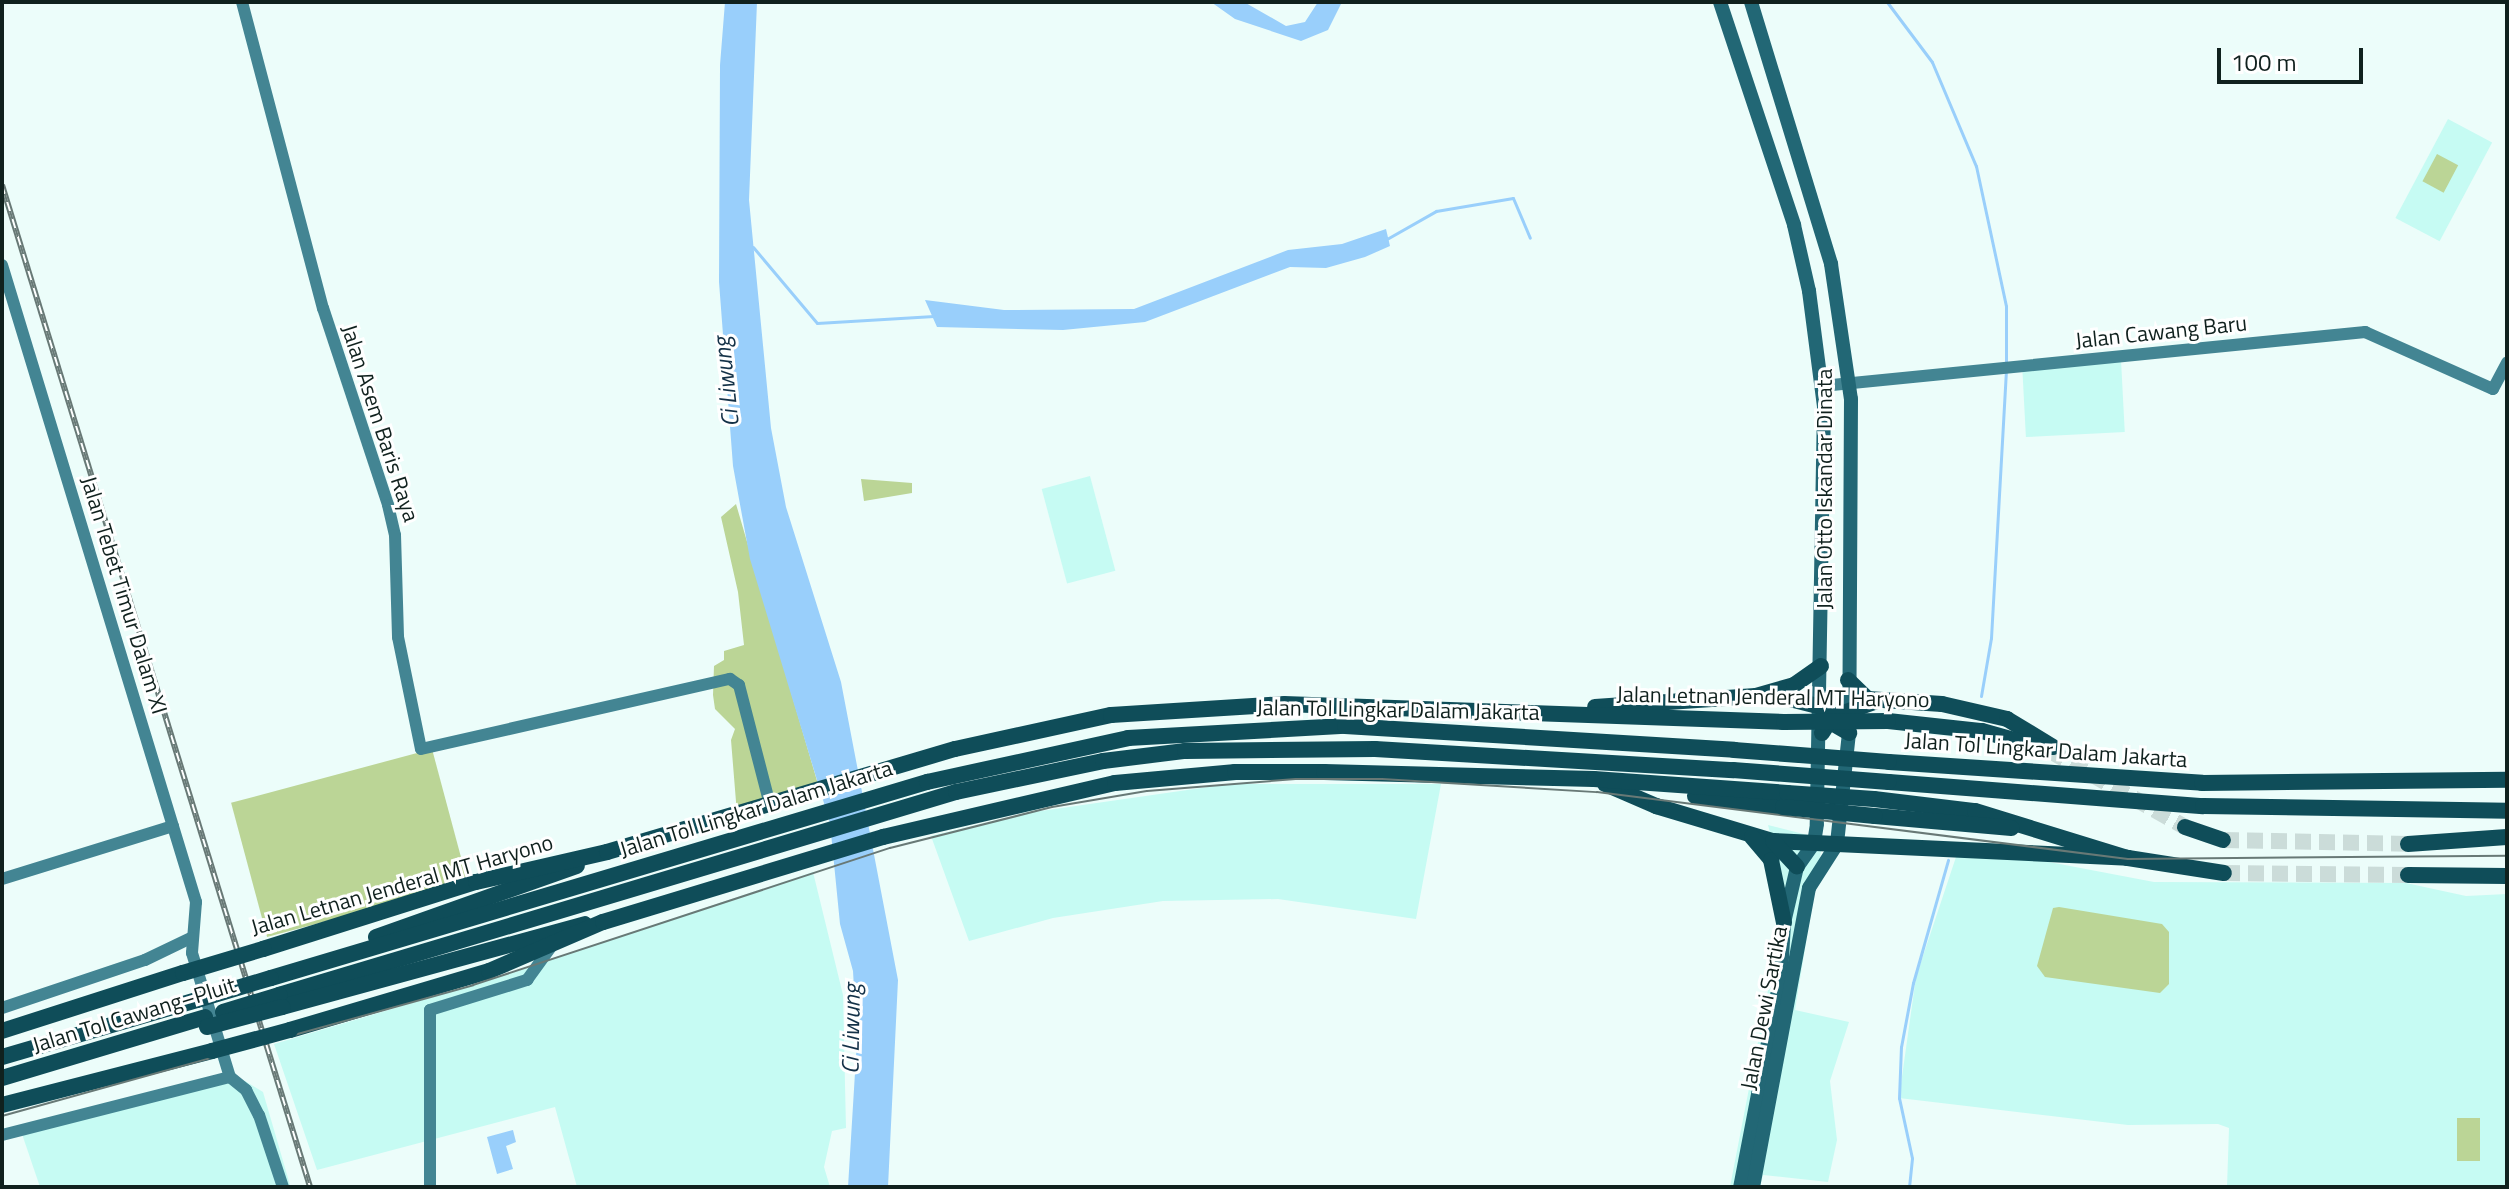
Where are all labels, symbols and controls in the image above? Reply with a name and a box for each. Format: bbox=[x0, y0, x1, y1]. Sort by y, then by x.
scale bar bbox=[2221, 32, 2367, 82]
text: 100 m bbox=[2231, 44, 2297, 80]
street label: Jalan Cawang Baru bbox=[2074, 310, 2248, 354]
street label: Jalan Asem Baris Raya bbox=[336, 321, 424, 525]
water label: Ci Liwung bbox=[707, 336, 745, 428]
street label: Jalan Otto Iskandar Dinata bbox=[1812, 368, 1838, 610]
street label: Jalan Tebet Timur Dalam XI bbox=[75, 473, 173, 717]
street label: Jalan Letnan Jenderal MT Haryono bbox=[1616, 681, 1930, 713]
street label: Jalan Tol Lingkar Dalam Jakarta bbox=[1256, 694, 1540, 726]
street label: Jalan Tol Lingkar Dalam Jakarta bbox=[1904, 727, 2188, 773]
street label: Jalan Tol Lingkar Dalam Jakarta bbox=[617, 755, 895, 863]
street label: Jalan Letnan Jenderal MT Haryono bbox=[248, 829, 556, 941]
street label: Jalan Dewi Sartika bbox=[1735, 924, 1793, 1092]
street label: Jalan Tol Cawang–Pluit bbox=[29, 972, 239, 1058]
water label: Ci Liwung bbox=[836, 984, 866, 1074]

